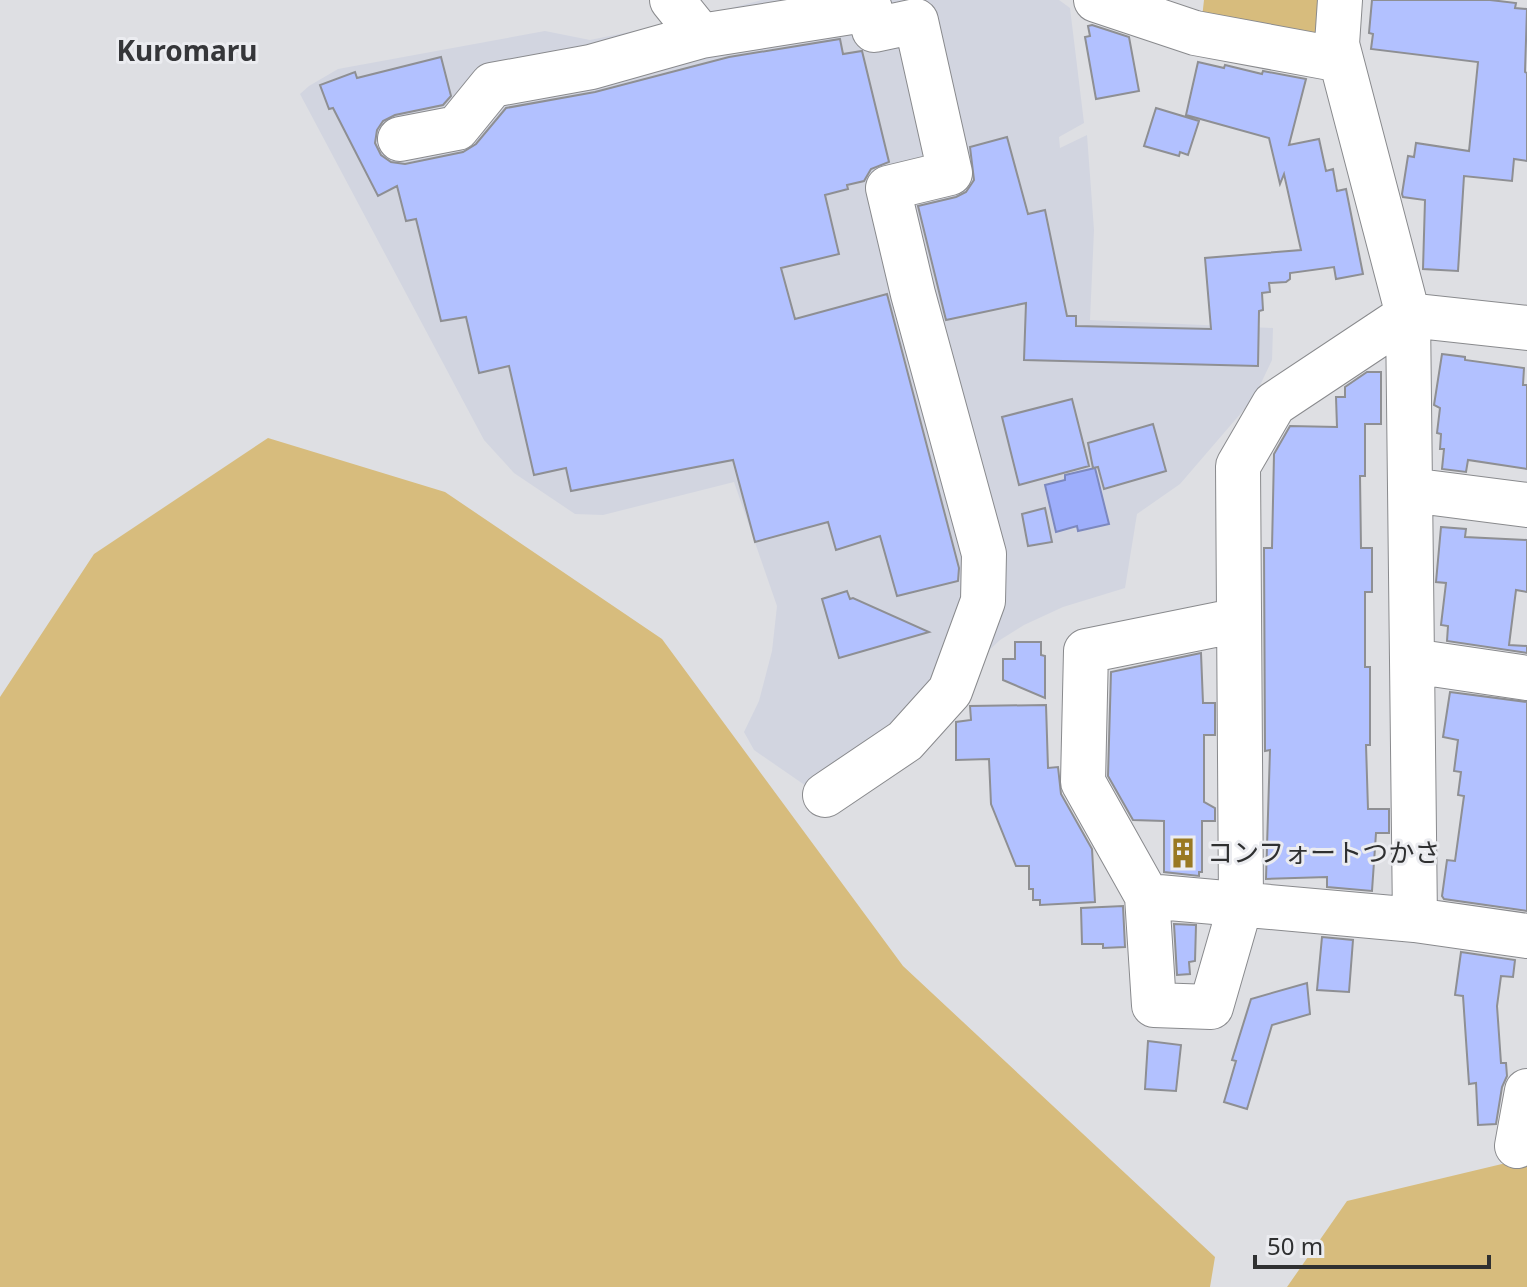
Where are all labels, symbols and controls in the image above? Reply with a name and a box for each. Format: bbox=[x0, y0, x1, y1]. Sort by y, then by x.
district label: Kuromaru bbox=[116, 31, 258, 69]
place label: コンフォートつかさ bbox=[1207, 834, 1440, 870]
building icon: コンフォートつかさ bbox=[1166, 836, 1200, 870]
scale bar bbox=[1255, 1219, 1489, 1269]
text: 50 m bbox=[1267, 1229, 1323, 1262]

